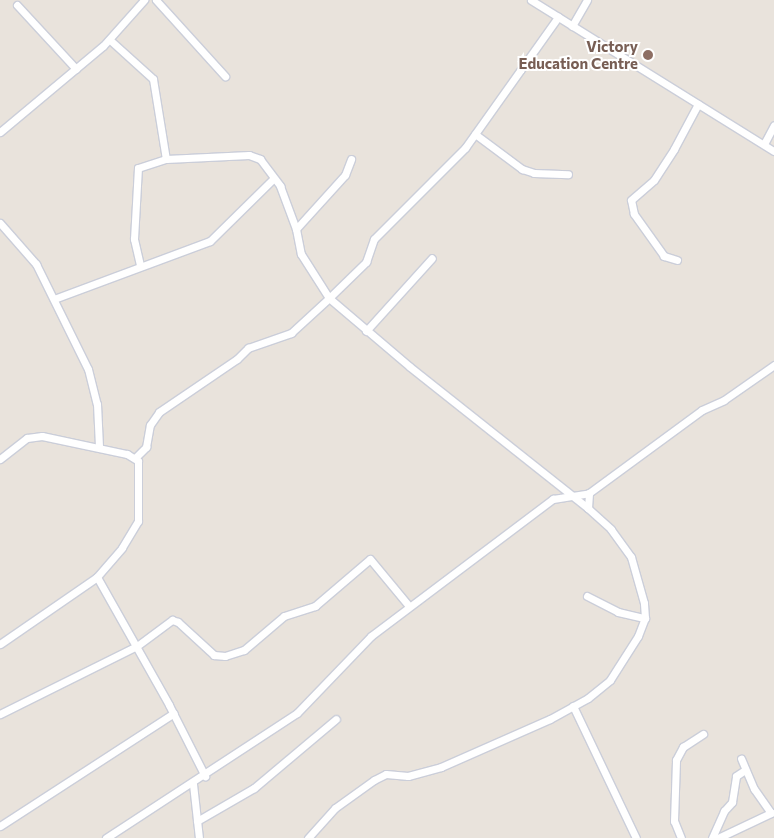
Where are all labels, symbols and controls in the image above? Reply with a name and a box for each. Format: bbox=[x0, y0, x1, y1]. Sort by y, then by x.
place label: Victory Education Centre bbox=[518, 37, 638, 72]
marker: Victory Education Centre bbox=[642, 49, 654, 61]

